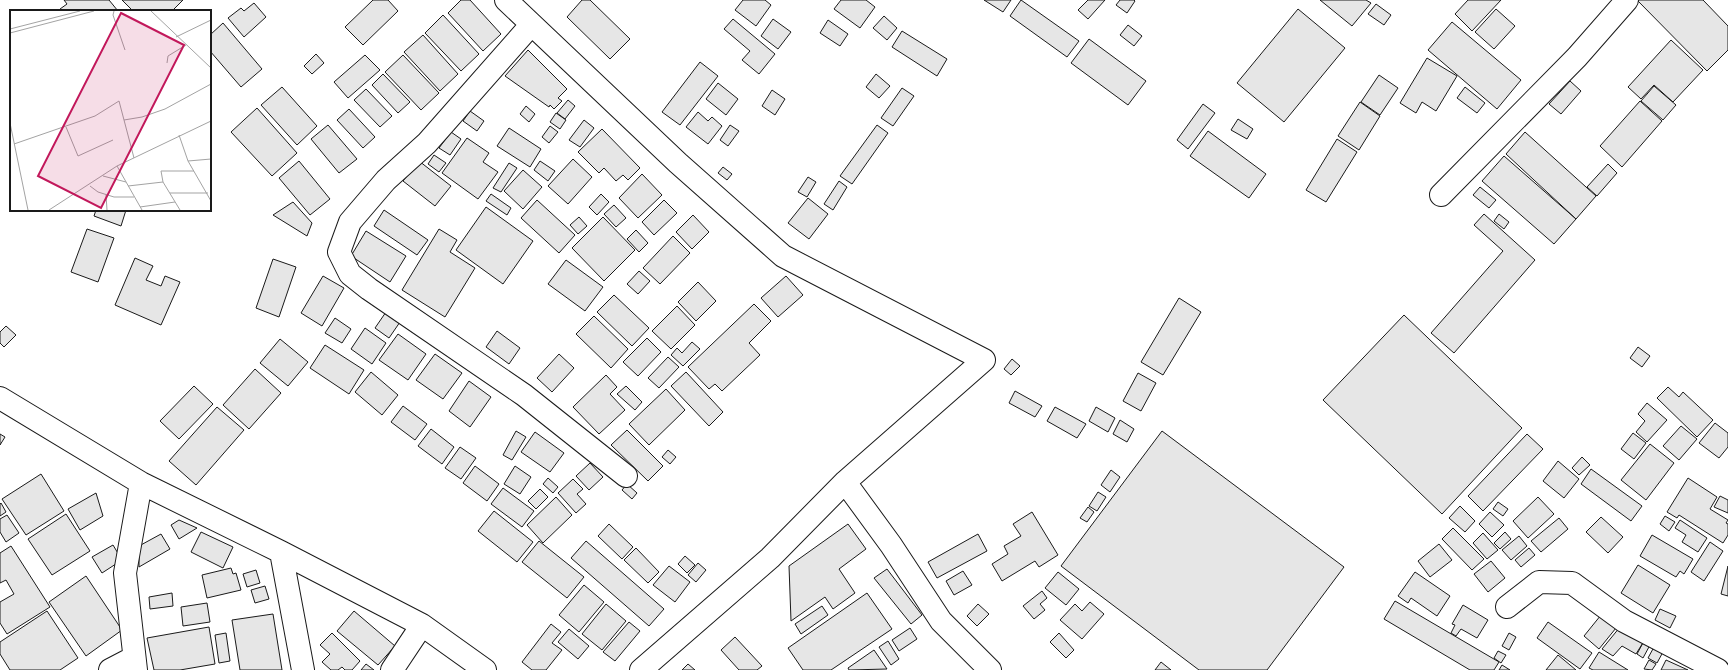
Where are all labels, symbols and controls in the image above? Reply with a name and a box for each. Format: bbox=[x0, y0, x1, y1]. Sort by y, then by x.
inset map bbox=[10, 10, 211, 211]

